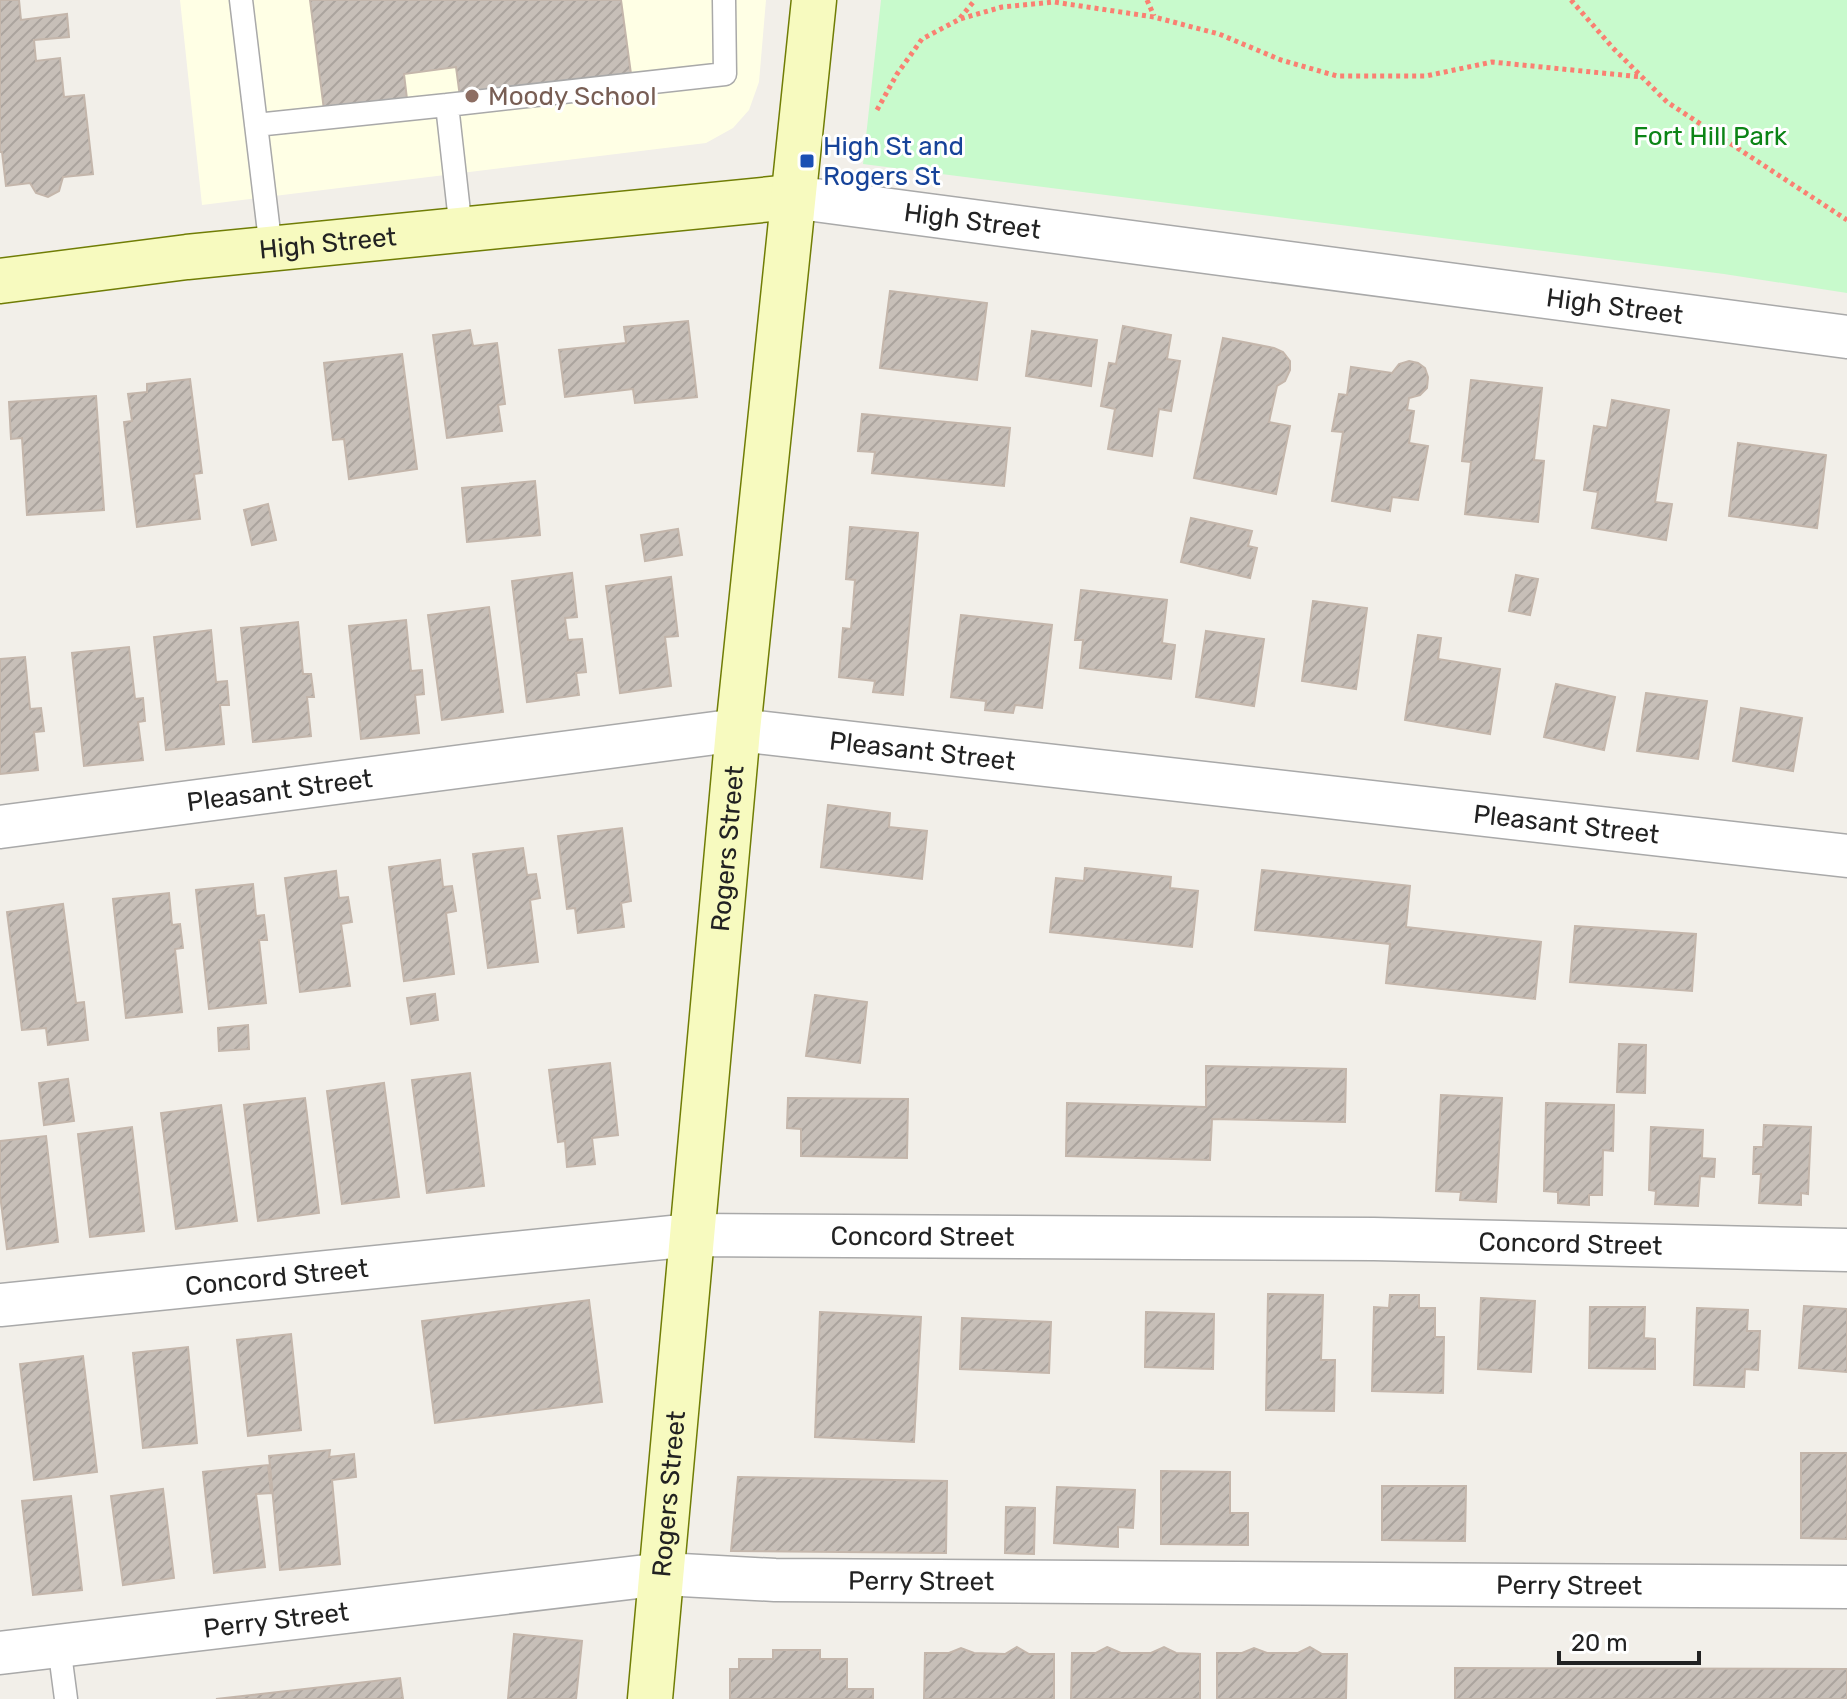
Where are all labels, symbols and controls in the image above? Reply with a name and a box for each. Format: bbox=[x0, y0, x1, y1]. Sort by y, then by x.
place label: Moody School bbox=[488, 81, 657, 112]
marker: Moody School bbox=[463, 87, 481, 105]
park label: Fort Hill Park bbox=[1633, 121, 1788, 152]
place label: High St and Rogers St bbox=[823, 131, 964, 192]
marker: High St and Rogers St bbox=[798, 152, 816, 170]
street label: High Street bbox=[902, 197, 1043, 246]
street label: High Street bbox=[258, 221, 398, 266]
street label: High Street bbox=[1544, 282, 1685, 331]
street label: Pleasant Street bbox=[828, 726, 1017, 777]
street label: Pleasant Street bbox=[185, 763, 374, 818]
street label: Rogers Street bbox=[705, 764, 751, 933]
street label: Pleasant Street bbox=[1472, 799, 1661, 851]
street label: Concord Street bbox=[830, 1221, 1015, 1253]
street label: Concord Street bbox=[1478, 1226, 1663, 1262]
street label: Concord Street bbox=[184, 1253, 370, 1302]
street label: Rogers Street bbox=[646, 1410, 692, 1578]
street label: Perry Street bbox=[848, 1565, 994, 1597]
street label: Perry Street bbox=[1496, 1570, 1642, 1602]
street label: Perry Street bbox=[202, 1597, 350, 1645]
scale bar bbox=[1559, 1615, 1699, 1665]
text: 20 m bbox=[1571, 1629, 1628, 1657]

